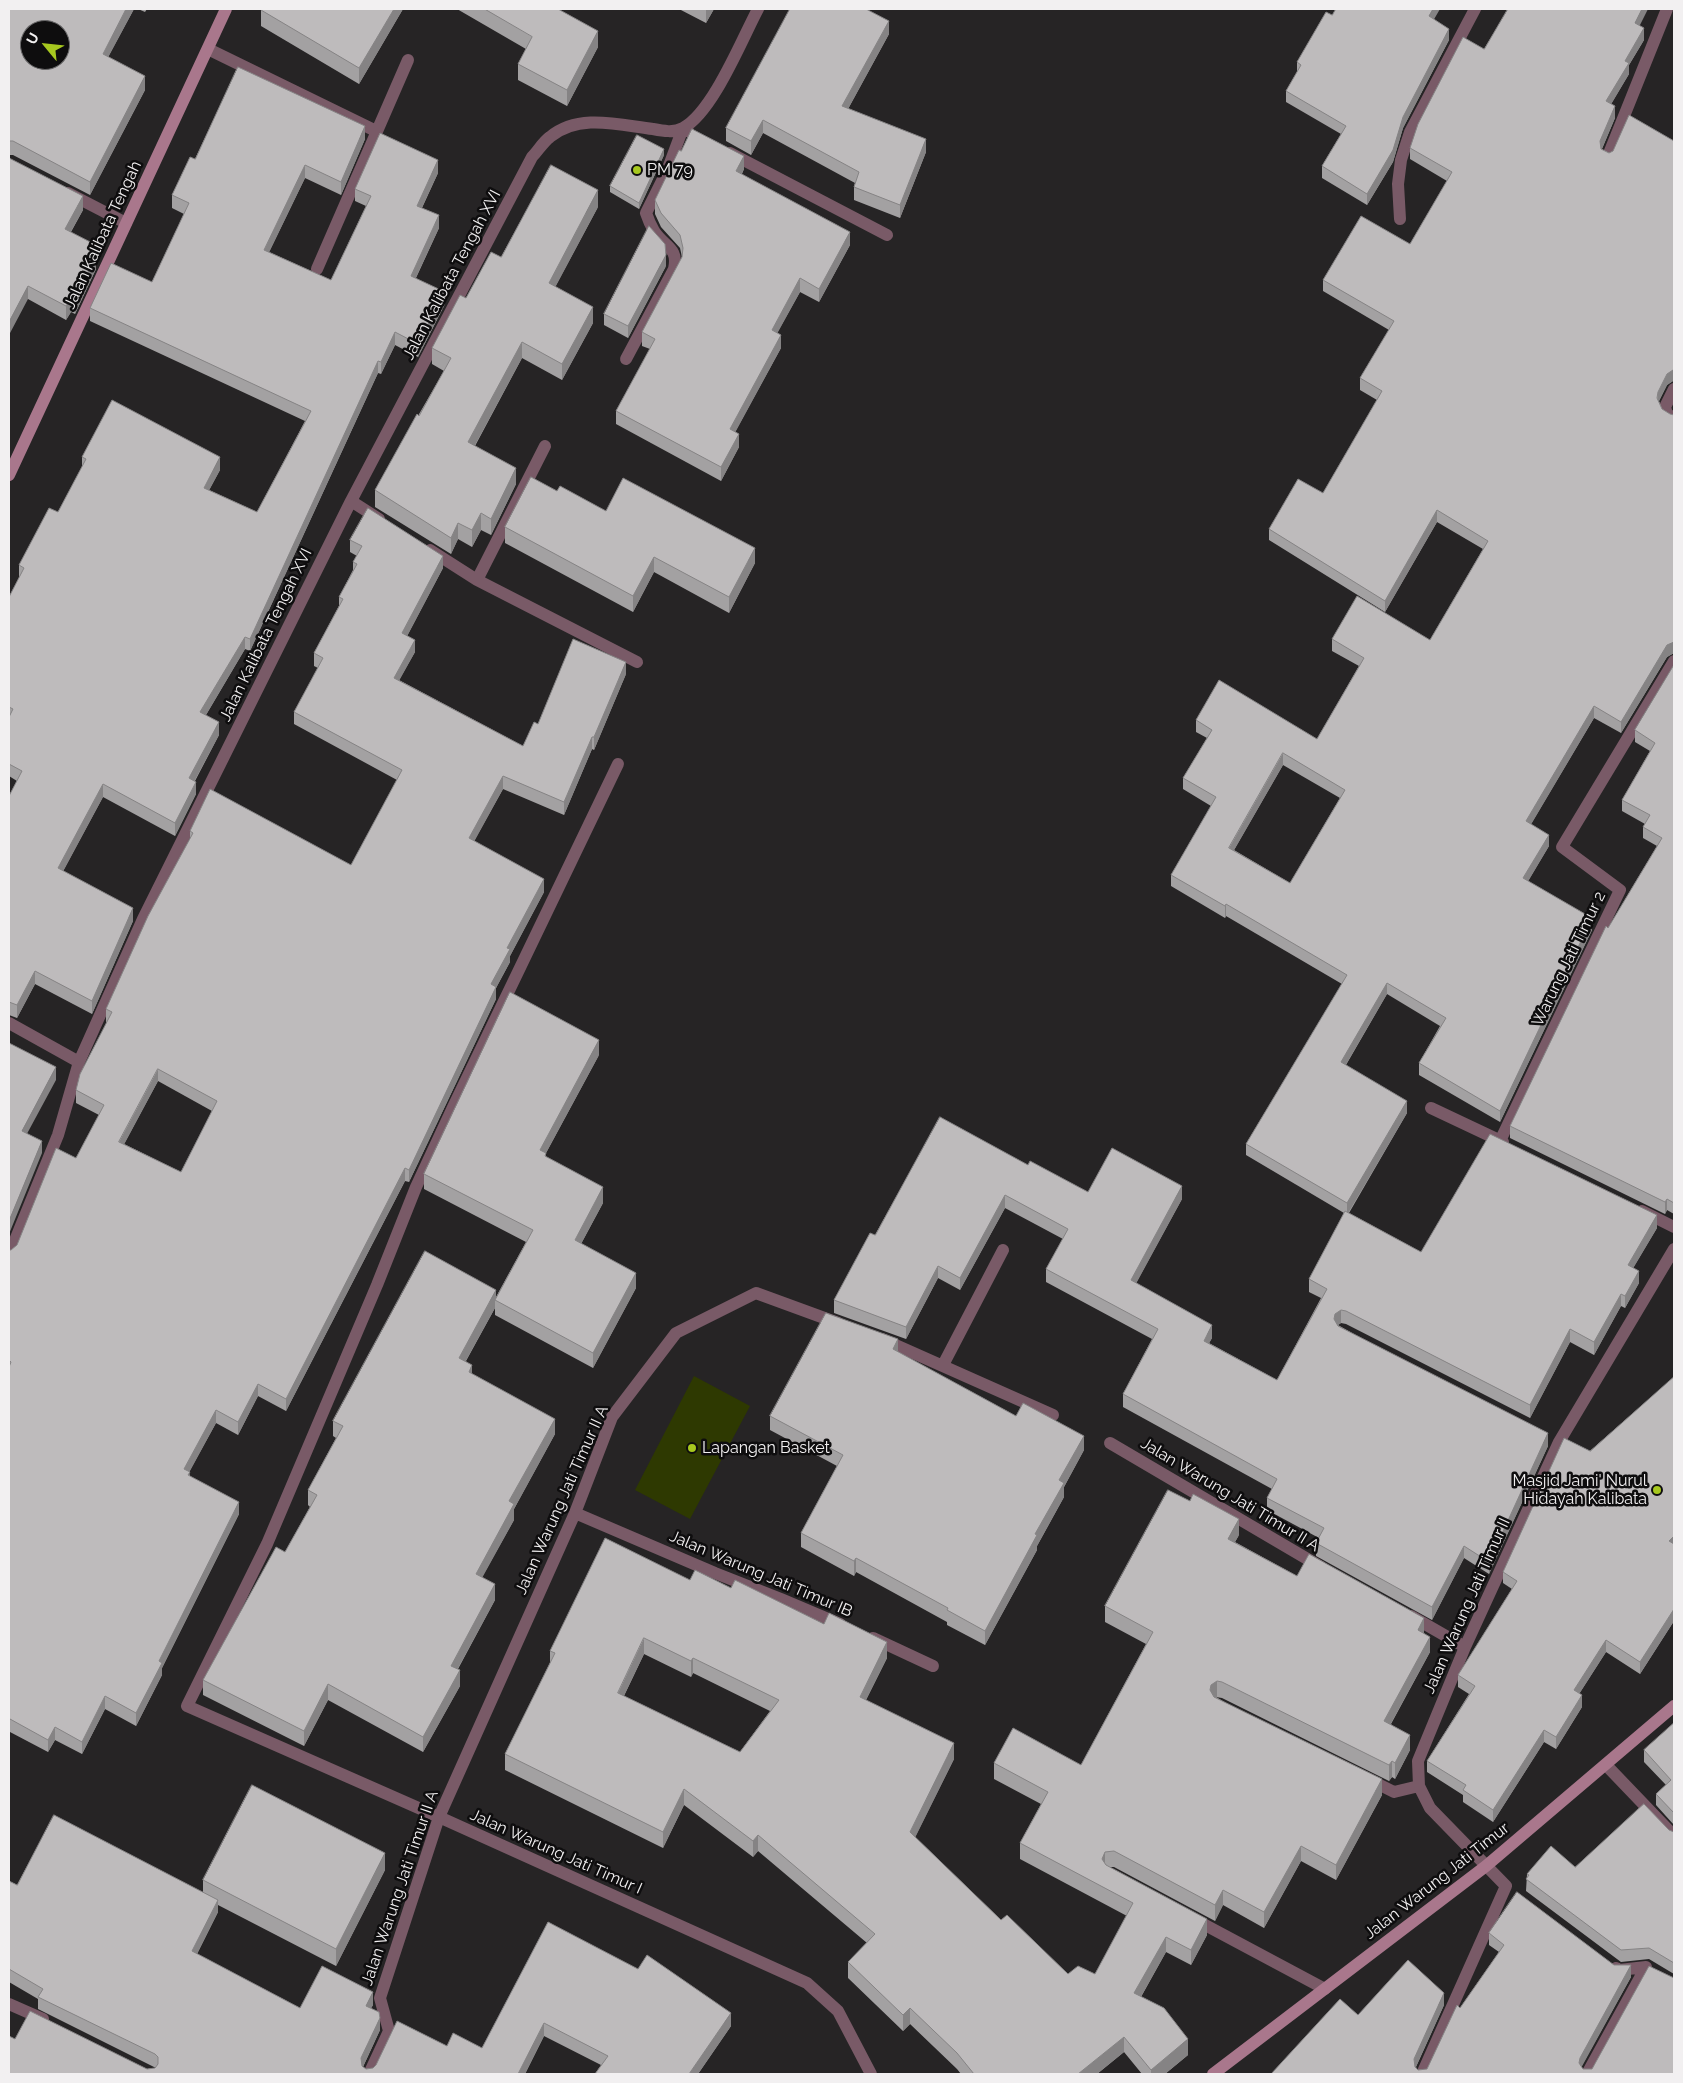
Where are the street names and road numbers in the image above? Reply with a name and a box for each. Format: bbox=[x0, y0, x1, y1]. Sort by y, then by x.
street label: Jalan Kalibata Tengah bbox=[60, 158, 146, 312]
street label: Jalan Kalibata Tengah XVI bbox=[399, 187, 505, 363]
street label: Jalan Kalibata Tengah XVI bbox=[216, 545, 316, 725]
street label: Warung Jati Timur 2 bbox=[1528, 888, 1610, 1030]
street label: Jalan Warung Jati Timur II A bbox=[512, 1402, 612, 1598]
street label: Jalan Warung Jati Timur II A bbox=[1137, 1434, 1323, 1556]
street label: Jalan Warung Jati Timur II bbox=[1420, 1515, 1514, 1697]
street label: Jalan Warung Jati Timur IB bbox=[667, 1527, 855, 1621]
street label: Jalan Warung Jati Timur II A bbox=[358, 1788, 442, 1988]
street label: Jalan Warung Jati Timur I bbox=[467, 1805, 645, 1899]
street label: Jalan Warung Jati Timur bbox=[1361, 1819, 1513, 1943]

